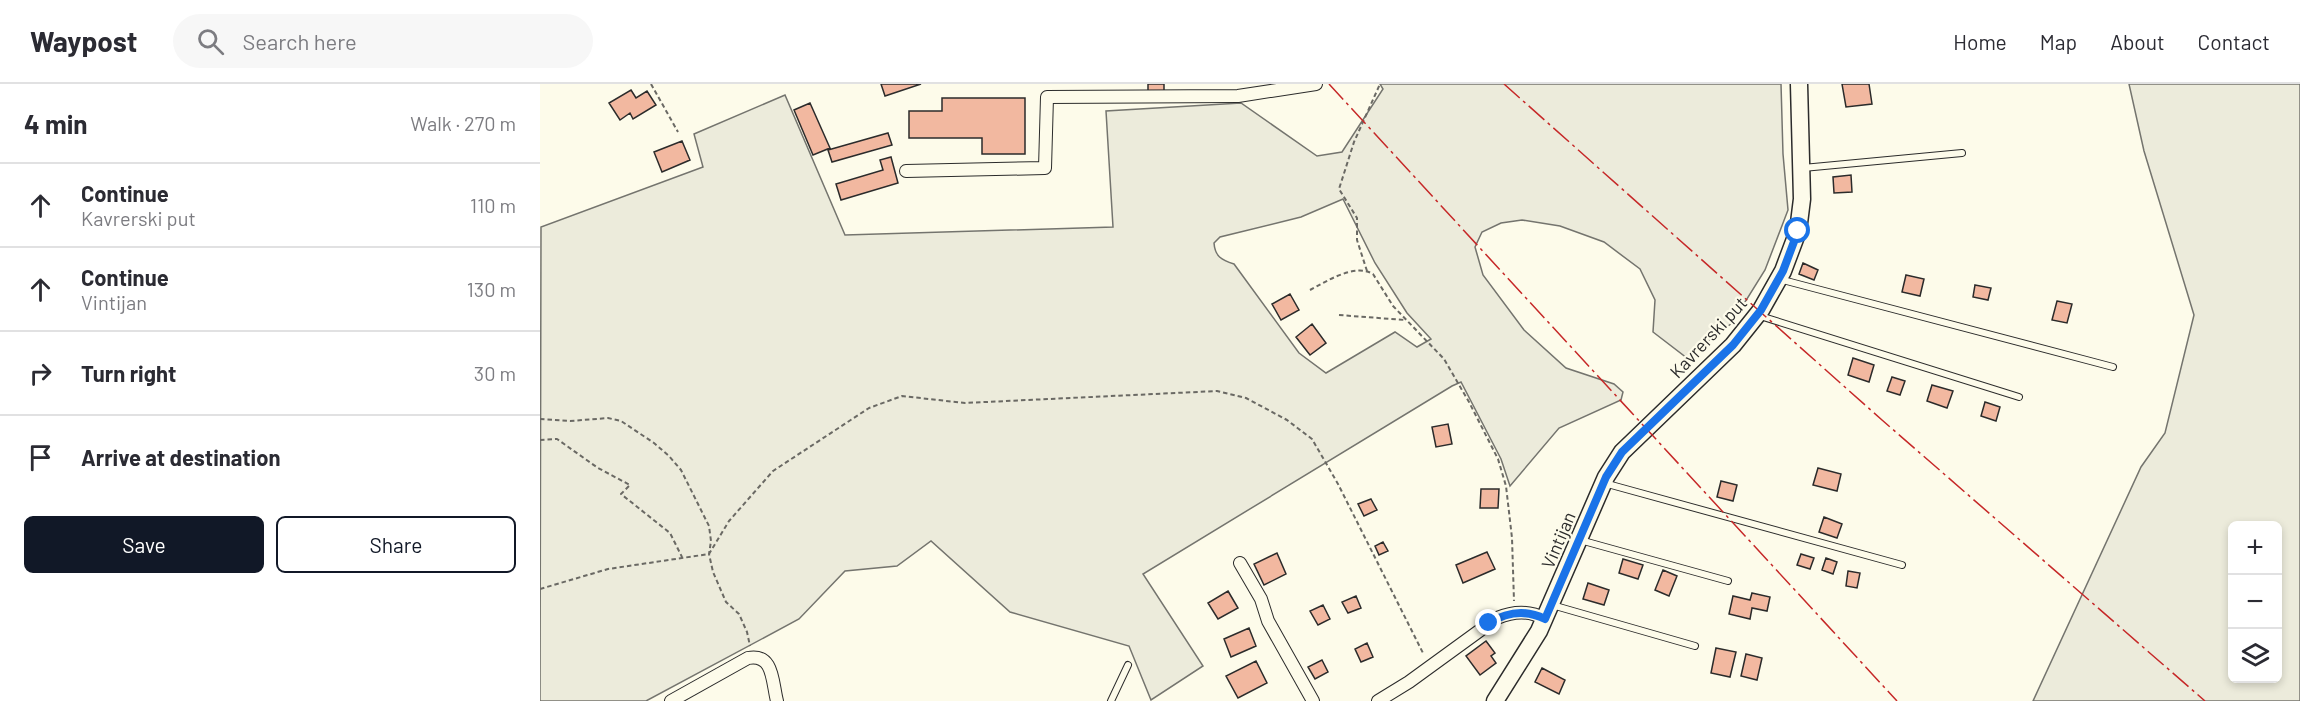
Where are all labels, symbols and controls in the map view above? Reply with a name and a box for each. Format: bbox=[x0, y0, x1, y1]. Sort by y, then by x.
search box bbox=[173, 14, 593, 68]
text: Waypost bbox=[30, 24, 137, 58]
icon: search bbox=[194, 25, 227, 58]
text: Search here bbox=[242, 28, 357, 54]
text: Home bbox=[1953, 29, 2007, 54]
text: Map bbox=[2040, 29, 2077, 54]
text: About bbox=[2110, 29, 2165, 54]
text: Contact bbox=[2198, 29, 2270, 54]
text: 4 min bbox=[24, 108, 88, 139]
text: Walk · 270 m bbox=[410, 111, 516, 135]
text: Continue bbox=[81, 180, 169, 206]
icon: ahead bbox=[24, 189, 57, 222]
text: 110 m bbox=[470, 193, 516, 217]
text: Kavrerski put bbox=[81, 206, 196, 230]
route start bbox=[1784, 217, 1810, 243]
text: Continue bbox=[81, 264, 169, 290]
icon: ahead bbox=[24, 273, 57, 306]
text: 130 m bbox=[467, 277, 516, 301]
text: Vintijan bbox=[81, 290, 147, 314]
street label: Kavrerski put bbox=[1665, 292, 1751, 382]
icon: right bbox=[24, 357, 57, 390]
text: Turn right bbox=[81, 360, 176, 386]
text: 30 m bbox=[474, 361, 516, 385]
icon: arrive bbox=[24, 441, 57, 474]
text: Arrive at destination bbox=[81, 444, 280, 470]
street label: Vintijan bbox=[1536, 508, 1580, 572]
button: Save bbox=[24, 516, 264, 573]
button: Share bbox=[276, 516, 516, 573]
map controls bbox=[2228, 521, 2282, 683]
button: + bbox=[2228, 521, 2282, 575]
button: − bbox=[2228, 575, 2282, 629]
route end bbox=[1475, 609, 1501, 635]
button: layers bbox=[2228, 629, 2282, 683]

